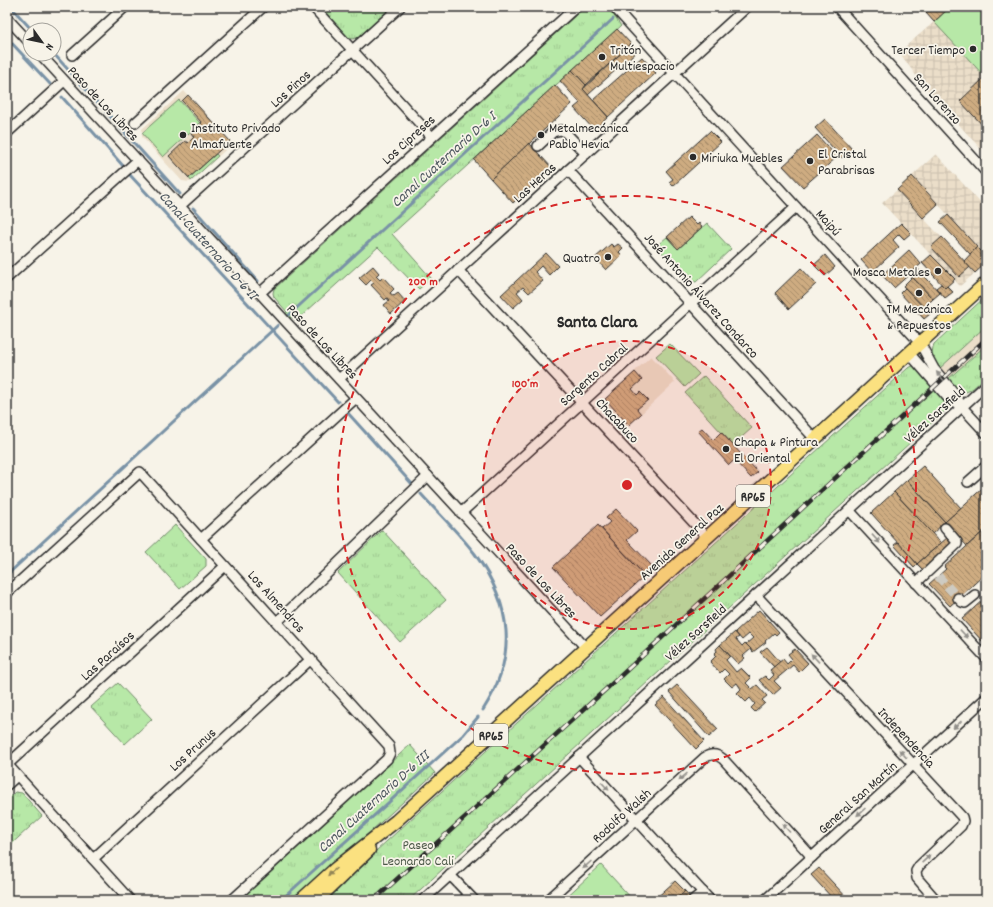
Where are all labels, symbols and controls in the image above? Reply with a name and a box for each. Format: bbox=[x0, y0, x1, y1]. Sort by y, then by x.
north arrow bbox=[22, 22, 62, 62]
text: N bbox=[40, 40, 57, 53]
place label: Tritón Multiespacio bbox=[610, 41, 675, 77]
place label: Tercer Tiempo bbox=[891, 41, 965, 61]
marker: Tercer Tiempo bbox=[968, 44, 978, 54]
marker: Tritón Multiespacio bbox=[597, 52, 607, 62]
street label: Paso de Los Libres bbox=[62, 62, 143, 147]
street label: Los Pinos bbox=[267, 66, 316, 113]
street label: San Lorenzo bbox=[908, 69, 965, 130]
water label: Canal Cuaternario D-6 I bbox=[387, 106, 504, 214]
street label: Los Cipreses bbox=[378, 111, 441, 170]
place label: Instituto Privado Almafuerte bbox=[191, 119, 281, 155]
place label: Metalmecánica Pablo Hevia bbox=[549, 119, 628, 155]
marker: Instituto Privado Almafuerte bbox=[178, 130, 188, 140]
marker: Metalmecánica Pablo Hevia bbox=[536, 130, 546, 140]
place label: El Cristal Parabrisas bbox=[818, 145, 875, 181]
place label: Miriuka Muebles bbox=[701, 149, 783, 169]
marker: Miriuka Muebles bbox=[688, 152, 698, 162]
marker: El Cristal Parabrisas bbox=[805, 156, 815, 166]
street label: Las Heras bbox=[509, 158, 562, 208]
water label: Canal Cuaternario D-6 II bbox=[153, 187, 264, 307]
street label: Maipú bbox=[810, 206, 845, 241]
street label: José Antonio Álvarez Condarco bbox=[639, 229, 763, 364]
place label: Quatro bbox=[563, 249, 600, 269]
marker: Quatro bbox=[603, 252, 613, 262]
place label: Mosca Metales bbox=[853, 263, 930, 283]
marker: Mosca Metales bbox=[933, 266, 943, 276]
text: 200 m bbox=[408, 274, 438, 291]
marker: TM Mecánica & Repuestos bbox=[914, 288, 924, 298]
street label: Paso de Los Libres bbox=[281, 300, 362, 385]
place label: TM Mecánica & Repuestos bbox=[886, 300, 952, 336]
district label: Santa Clara bbox=[557, 311, 638, 336]
street label: Sargento Cabral bbox=[556, 339, 633, 412]
one-way arrow bbox=[935, 371, 944, 382]
text: 100 m bbox=[512, 376, 538, 393]
street label: Vélez Sarsfield bbox=[900, 382, 971, 449]
street label: Chacabuco bbox=[590, 394, 643, 449]
place label: Chapa & Pintura El Oriental bbox=[734, 433, 818, 469]
marker: Chapa & Pintura El Oriental bbox=[721, 444, 731, 454]
centre of rings bbox=[620, 478, 634, 492]
road number: RP65 bbox=[736, 485, 770, 507]
street label: Avenida General Paz bbox=[636, 499, 729, 586]
one-way arrow bbox=[871, 534, 880, 544]
street label: Paso de Los Libres bbox=[500, 539, 581, 624]
street label: Los Almendros bbox=[242, 567, 309, 638]
street label: Vélez Sarsfield bbox=[661, 600, 732, 667]
street label: Las Paraísos bbox=[77, 627, 140, 686]
one-way arrow bbox=[959, 629, 969, 639]
one-way arrow bbox=[810, 653, 820, 663]
street label: Independencia bbox=[872, 704, 939, 773]
one-way arrow bbox=[952, 720, 962, 729]
street label: Los Prunus bbox=[165, 724, 221, 777]
road number: RP65 bbox=[474, 724, 508, 746]
water label: Canal Cuaternario D-6 III bbox=[313, 745, 437, 859]
one-way arrow bbox=[898, 749, 908, 759]
street label: General San Martín bbox=[814, 757, 902, 840]
one-way arrow bbox=[678, 772, 688, 782]
one-way arrow bbox=[601, 781, 610, 791]
street label: Rodolfo Walsh bbox=[588, 784, 656, 849]
one-way arrow bbox=[856, 808, 866, 817]
one-way arrow bbox=[781, 823, 791, 833]
park label: Paseo Leonardo Cali bbox=[382, 836, 454, 872]
one-way arrow bbox=[921, 854, 931, 864]
one-way arrow bbox=[582, 860, 592, 869]
one-way arrow bbox=[328, 867, 337, 876]

